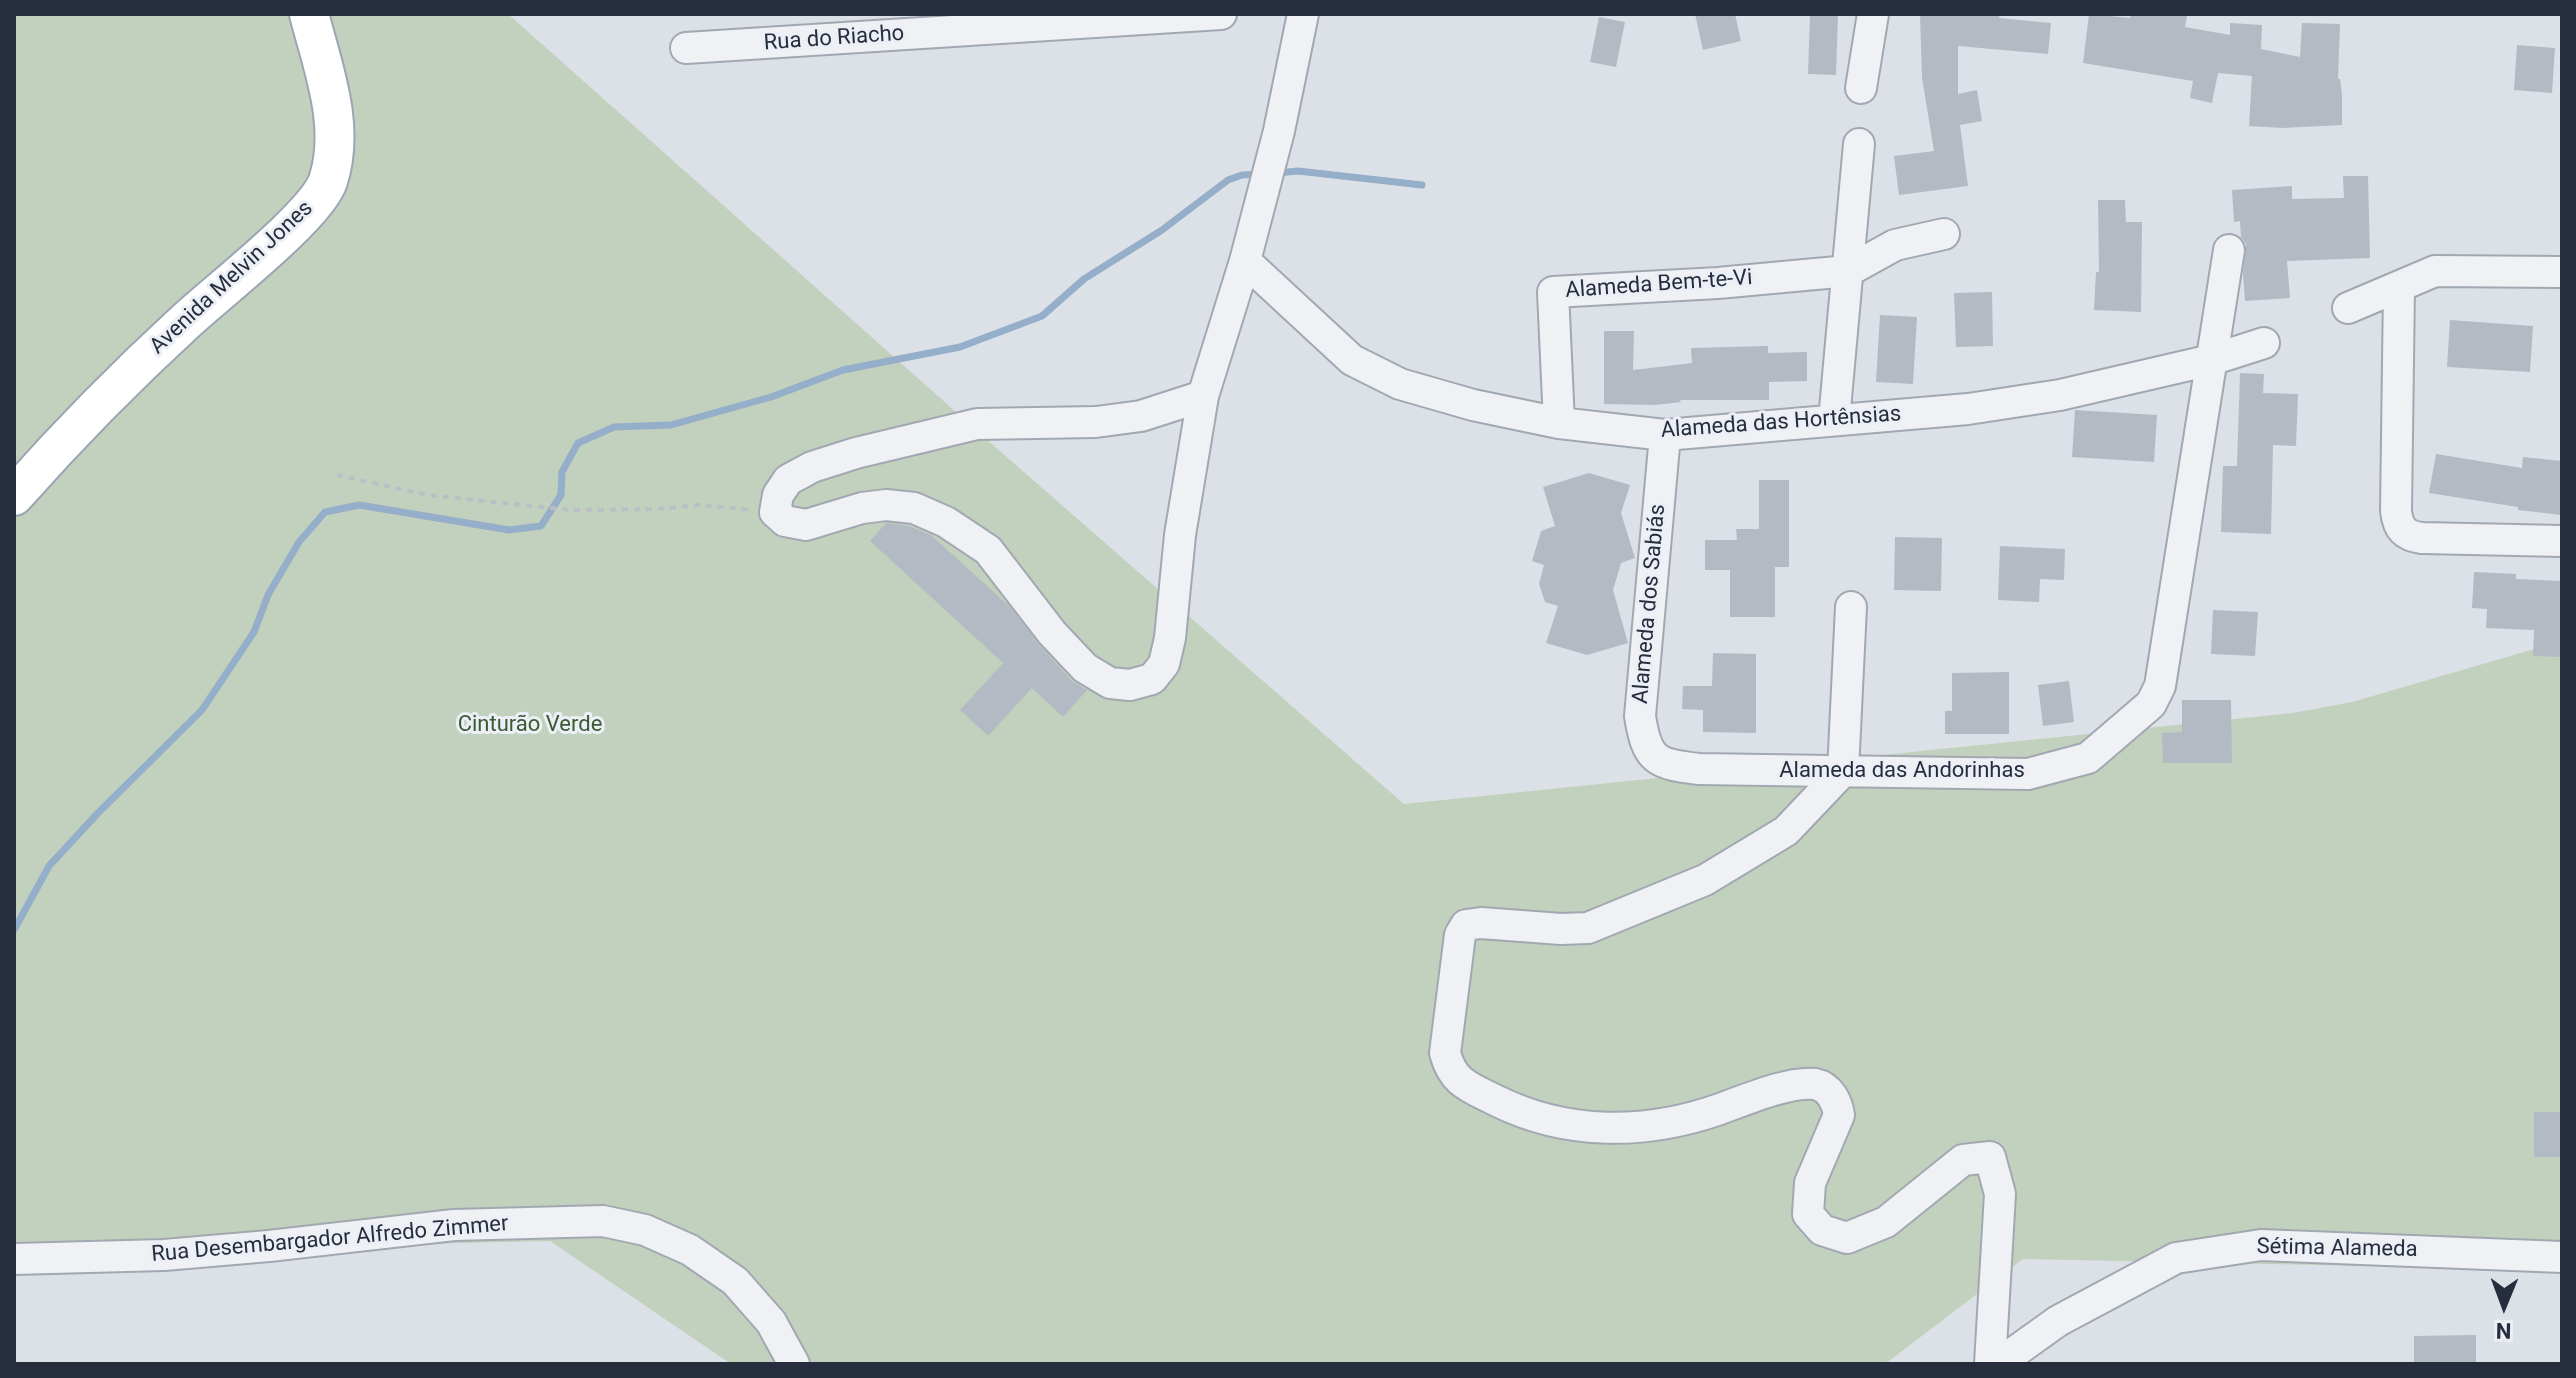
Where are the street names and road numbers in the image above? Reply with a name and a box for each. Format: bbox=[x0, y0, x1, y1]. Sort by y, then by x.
street label: Rua do Riacho bbox=[763, 21, 905, 57]
street label: Avenida Melvin Jones bbox=[145, 196, 319, 360]
street label: Alameda Bem-te-Vi bbox=[1565, 265, 1753, 305]
street label: Alameda das Hortênsias bbox=[1660, 401, 1902, 445]
street label: Alameda dos Sabiás bbox=[1628, 503, 1672, 705]
street label: Alameda das Andorinhas bbox=[1779, 758, 2025, 784]
street label: Rua Desembargador Alfredo Zimmer bbox=[150, 1211, 510, 1269]
street label: Sétima Alameda bbox=[2256, 1234, 2418, 1264]

